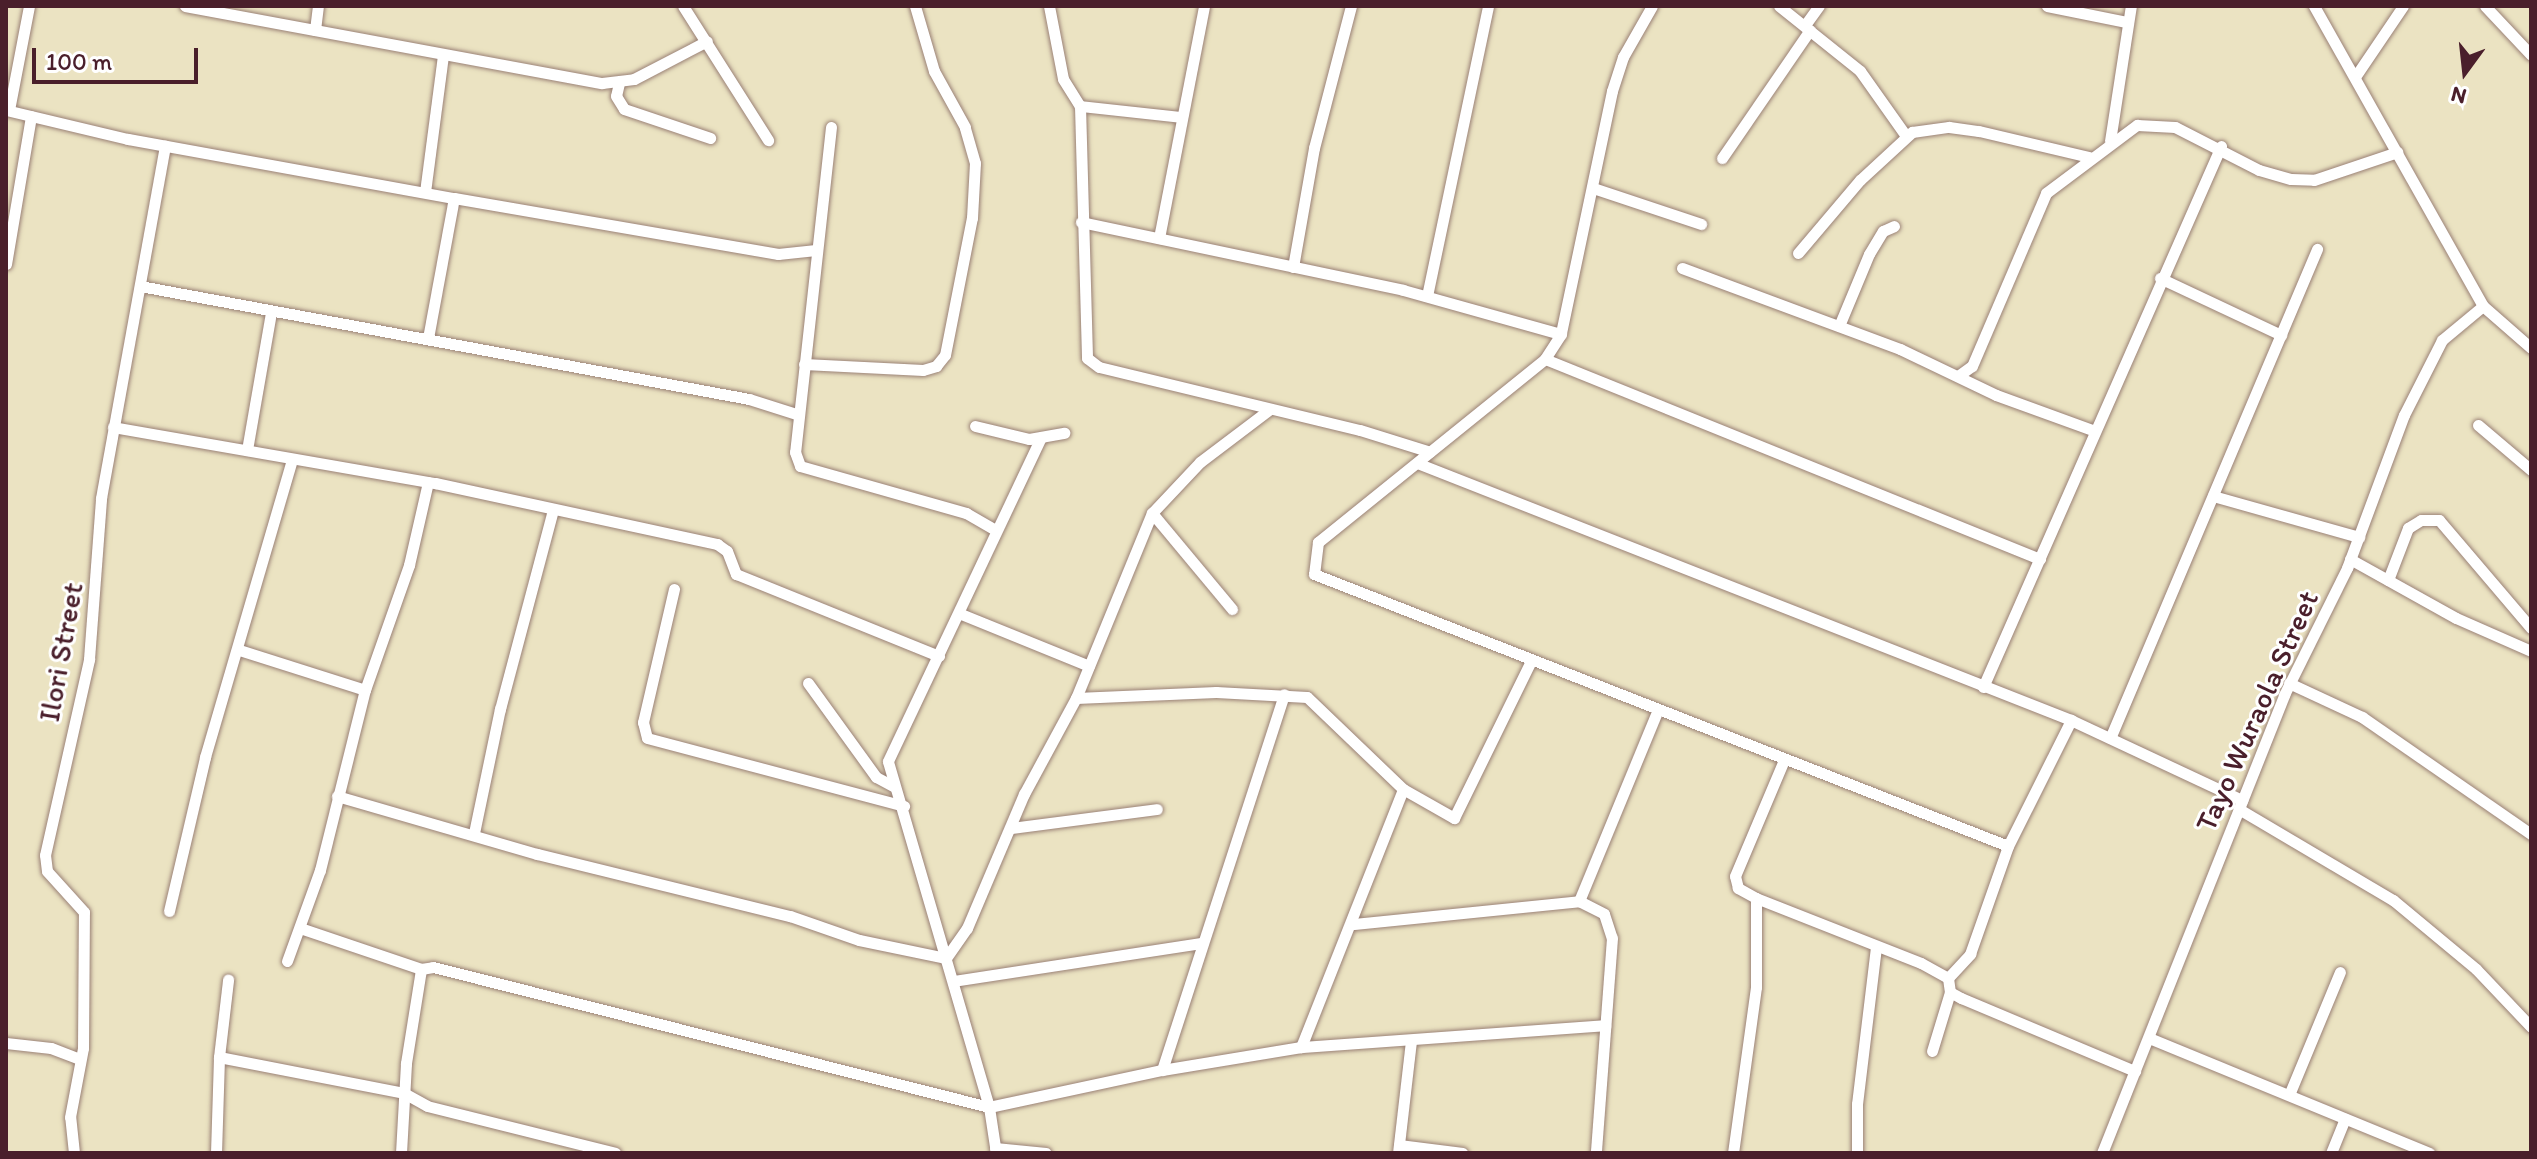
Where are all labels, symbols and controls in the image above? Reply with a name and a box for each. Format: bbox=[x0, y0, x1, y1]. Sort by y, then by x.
scale bar bbox=[36, 32, 202, 82]
north arrow bbox=[2425, 32, 2505, 112]
text: 100 m bbox=[46, 47, 112, 76]
text: N bbox=[2448, 81, 2469, 111]
street label: Ilori Street bbox=[31, 580, 91, 724]
street label: Tayo Wuraola Street bbox=[2188, 585, 2326, 837]

